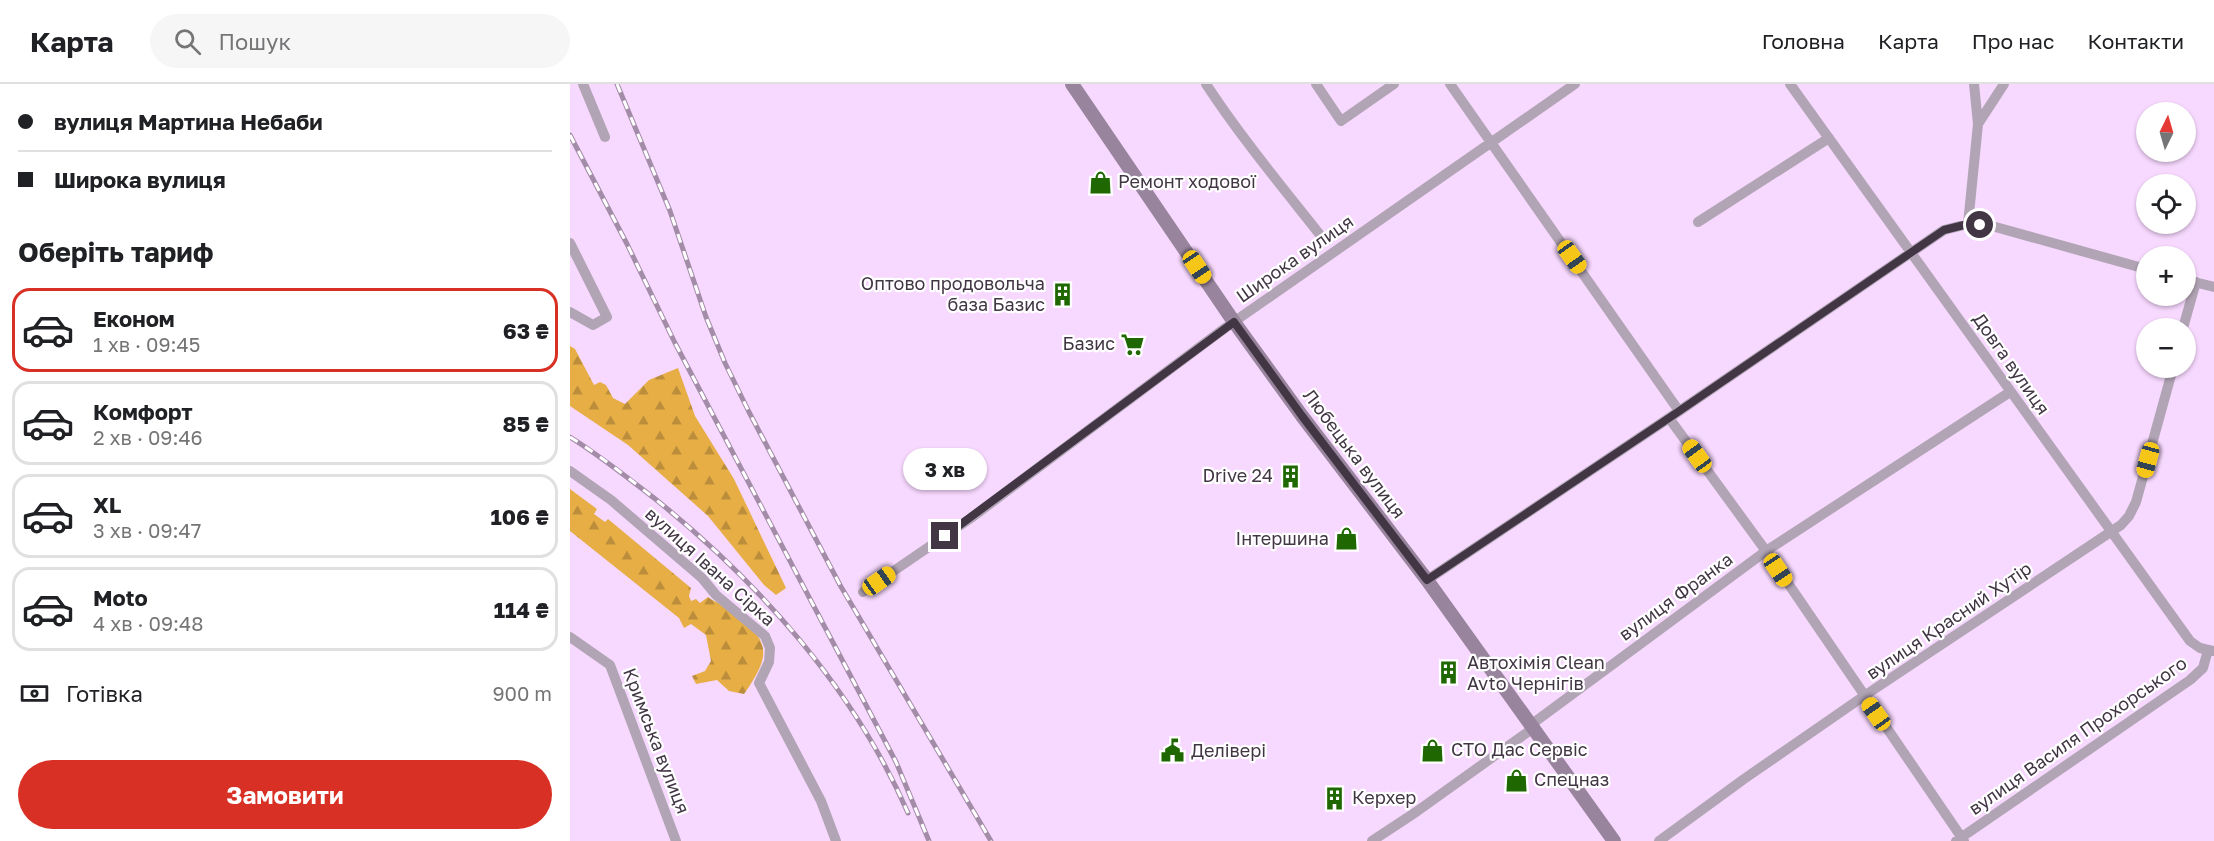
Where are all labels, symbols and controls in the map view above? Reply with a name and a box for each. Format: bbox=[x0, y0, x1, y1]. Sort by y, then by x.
search box bbox=[150, 14, 570, 68]
text: Карта bbox=[30, 25, 114, 58]
icon: search bbox=[171, 25, 204, 58]
text: Пошук bbox=[219, 28, 291, 55]
text: Головна bbox=[1762, 28, 1845, 54]
text: Карта bbox=[1878, 28, 1939, 54]
text: Про нас bbox=[1972, 28, 2054, 54]
text: Контакти bbox=[2087, 28, 2184, 54]
north arrow bbox=[2136, 102, 2196, 162]
map controls bbox=[2136, 102, 2196, 378]
text: вулиця Мартина Небаби bbox=[54, 108, 323, 135]
text: Широка вулиця bbox=[54, 166, 226, 193]
shop icon: Ремонт ходової bbox=[1087, 169, 1113, 195]
place label: Ремонт ходової bbox=[1118, 170, 1257, 192]
button: locate bbox=[2136, 174, 2196, 234]
street label: Широка вулиця bbox=[1232, 210, 1357, 307]
route start bbox=[1966, 211, 1993, 238]
text: Оберіть тариф bbox=[18, 236, 214, 268]
car bbox=[1554, 237, 1590, 277]
button: + bbox=[2136, 246, 2196, 306]
car bbox=[1179, 247, 1215, 287]
place label: Оптово продовольча база Базис bbox=[861, 272, 1045, 315]
building icon: Оптово продовольча база Базис bbox=[1050, 281, 1076, 307]
icon: car bbox=[21, 303, 75, 357]
text: Економ bbox=[93, 305, 175, 332]
street label: Довга вулиця bbox=[1969, 308, 2055, 419]
text: 63 ₴ bbox=[503, 317, 549, 344]
button: − bbox=[2136, 318, 2196, 378]
supermarket icon: Базис bbox=[1120, 331, 1146, 357]
text: 1 хв · 09:45 bbox=[93, 332, 200, 356]
place label: Базис bbox=[1063, 332, 1115, 354]
street label: Любецька вулиця bbox=[1299, 384, 1411, 522]
icon: car bbox=[21, 396, 75, 450]
text: Комфорт bbox=[93, 398, 193, 425]
text: 85 ₴ bbox=[503, 410, 549, 437]
text: 2 хв · 09:46 bbox=[93, 425, 203, 449]
car bbox=[1679, 436, 1715, 476]
car bbox=[2135, 440, 2161, 480]
callout: 3 хв bbox=[903, 449, 987, 491]
text: 3 хв bbox=[925, 457, 965, 481]
building icon: Drive 24 bbox=[1278, 463, 1304, 489]
place label: Drive 24 bbox=[1202, 464, 1273, 486]
icon: car bbox=[21, 489, 75, 543]
text: XL bbox=[93, 491, 121, 518]
street label: вулиця Івана Сірка bbox=[641, 502, 780, 630]
text: 106 ₴ bbox=[490, 503, 549, 530]
text: 3 хв · 09:47 bbox=[93, 518, 201, 542]
route end bbox=[931, 522, 958, 549]
shop icon: Інтершина bbox=[1334, 526, 1360, 552]
place label: Інтершина bbox=[1236, 527, 1329, 549]
street label: вулиця Франка bbox=[1614, 548, 1737, 645]
car bbox=[1760, 550, 1796, 590]
street label: вулиця Красний Хутір bbox=[1862, 557, 2035, 684]
car bbox=[859, 563, 899, 599]
icon: car bbox=[21, 582, 75, 636]
text: Moto bbox=[93, 584, 148, 611]
text: 114 ₴ bbox=[494, 596, 549, 623]
text: 4 хв · 09:48 bbox=[93, 611, 203, 635]
place label: Автохімія Clean Avto Чернігів bbox=[1467, 651, 1605, 694]
street label: вулиця Василя Прохорського bbox=[1964, 651, 2191, 819]
building icon: Автохімія Clean Avto Чернігів bbox=[1436, 660, 1462, 686]
street label: Кримська вулиця bbox=[619, 665, 695, 817]
icon: cash bbox=[18, 677, 51, 710]
text: Готівка bbox=[66, 680, 143, 707]
text: 900 m bbox=[492, 681, 552, 705]
car bbox=[1858, 694, 1894, 734]
shop icon: СТО Дас Сервіс bbox=[1420, 737, 1446, 763]
public building icon: Делівері bbox=[1160, 738, 1186, 764]
place label: СТО Дас Сервіс bbox=[1451, 738, 1588, 760]
place label: Делівері bbox=[1191, 739, 1266, 761]
button: Замовити bbox=[18, 760, 552, 829]
shop icon: Спецназ bbox=[1503, 767, 1529, 793]
place label: Спецназ bbox=[1534, 768, 1609, 790]
building icon: Керхер bbox=[1321, 785, 1347, 811]
place label: Керхер bbox=[1352, 786, 1416, 808]

